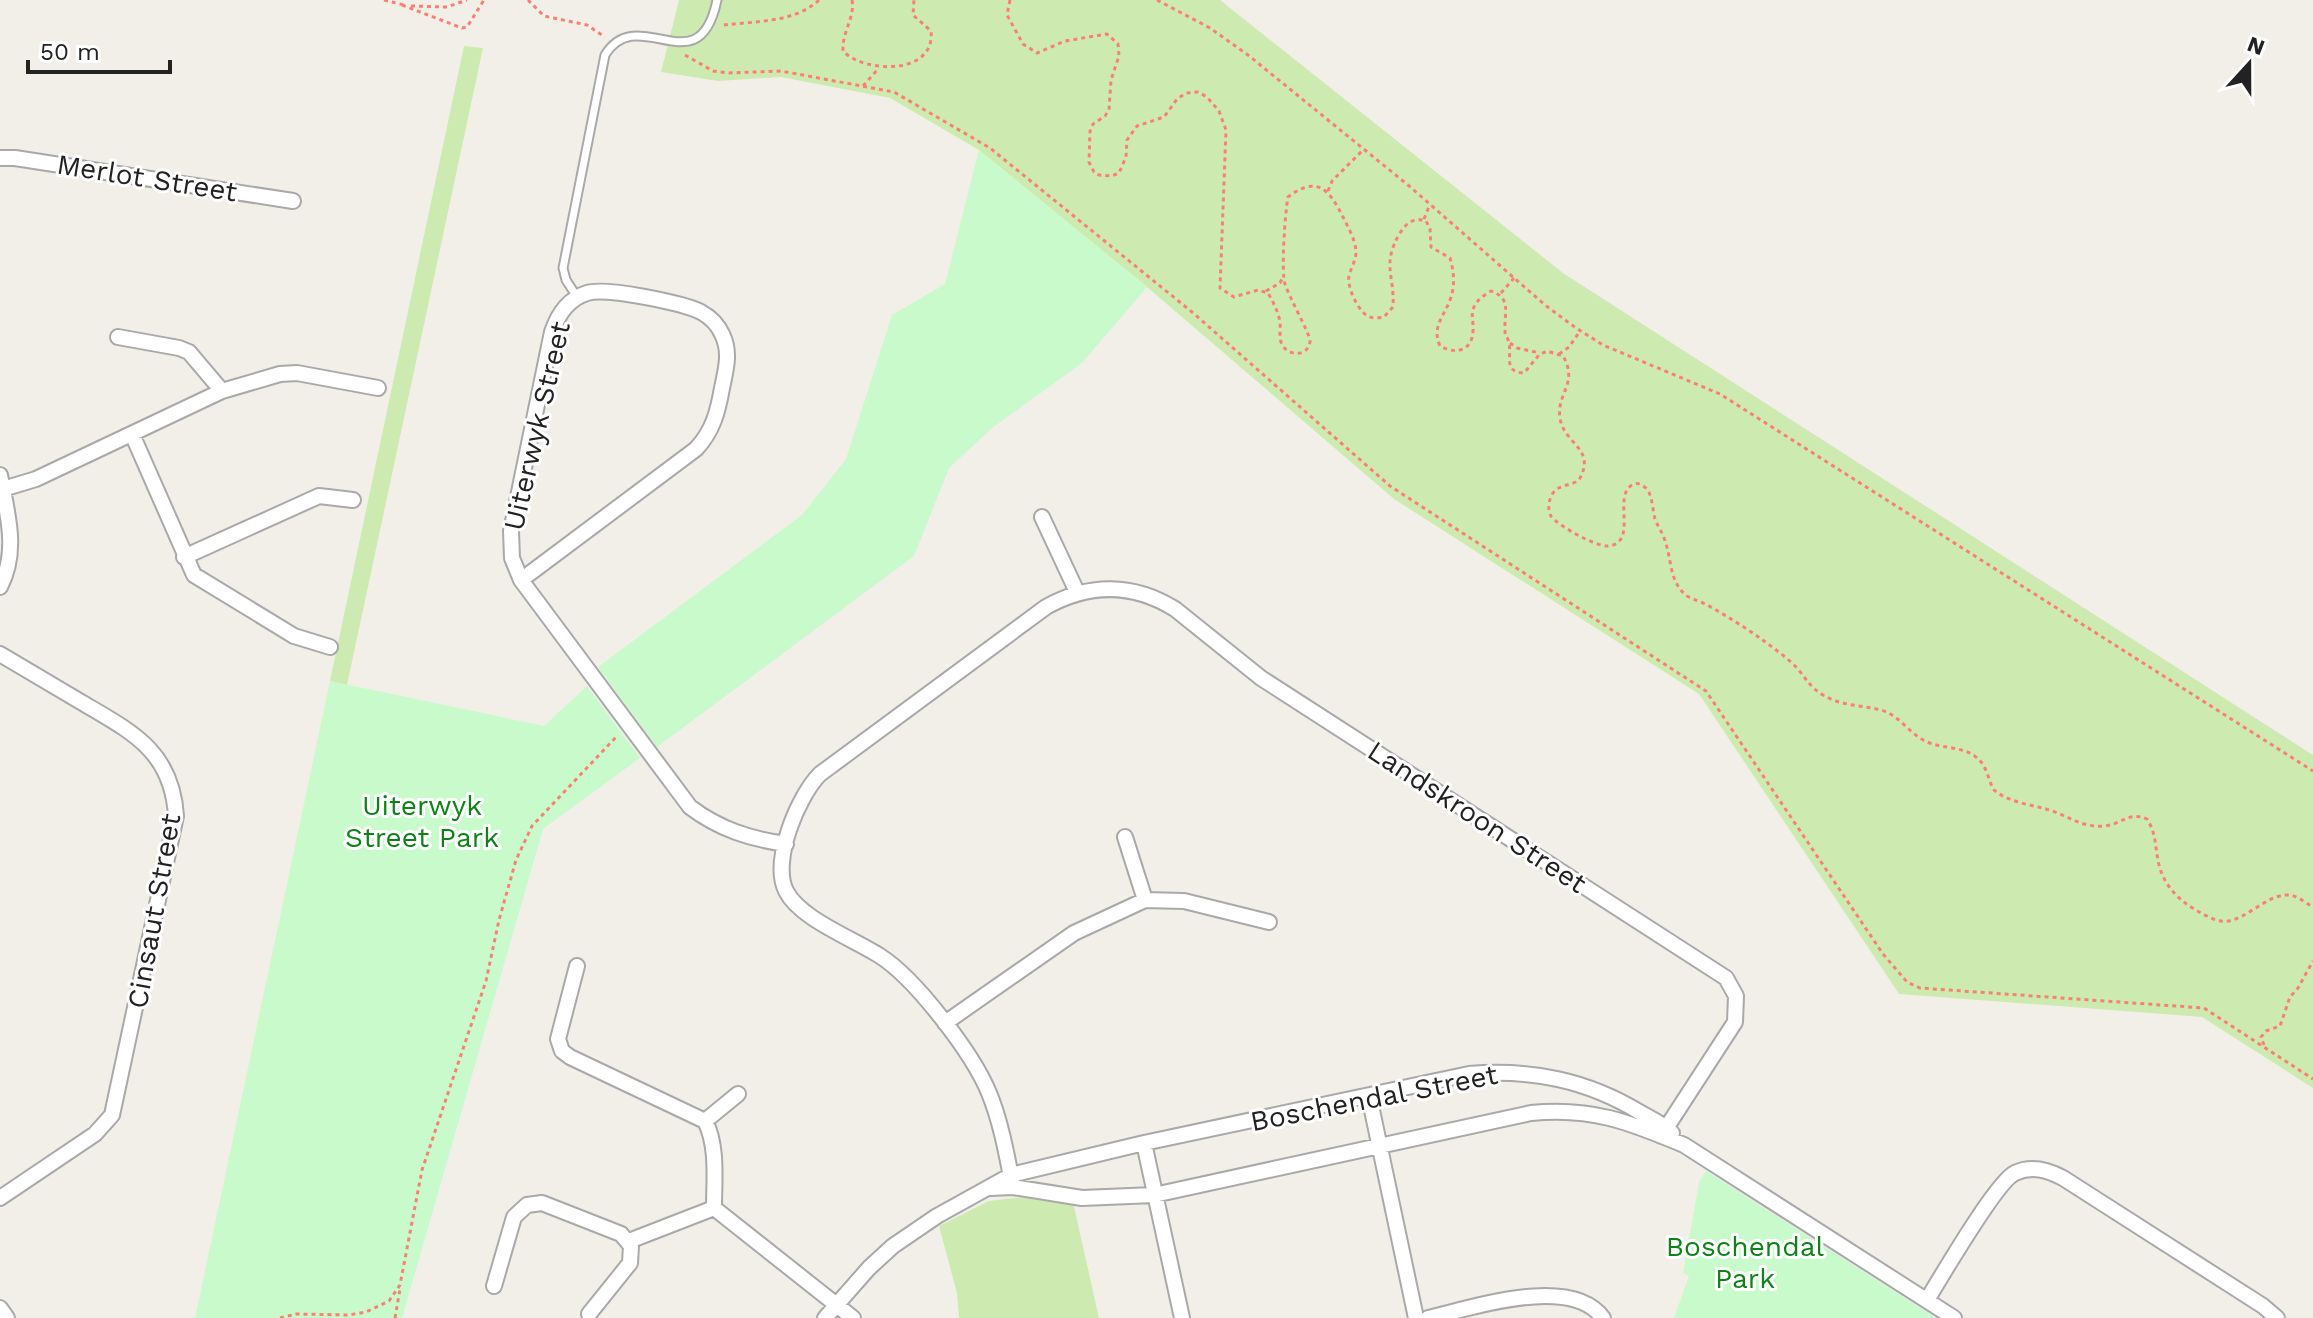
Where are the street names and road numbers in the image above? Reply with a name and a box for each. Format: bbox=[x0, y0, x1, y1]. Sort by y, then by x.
street label: Merlot Street bbox=[55, 147, 240, 209]
street label: Uiterwyk Street bbox=[497, 318, 577, 534]
street label: Landskroon Street bbox=[1362, 734, 1593, 900]
street label: Cinsaut Street bbox=[121, 811, 187, 1011]
street label: Boschendal Street bbox=[1248, 1058, 1501, 1138]

